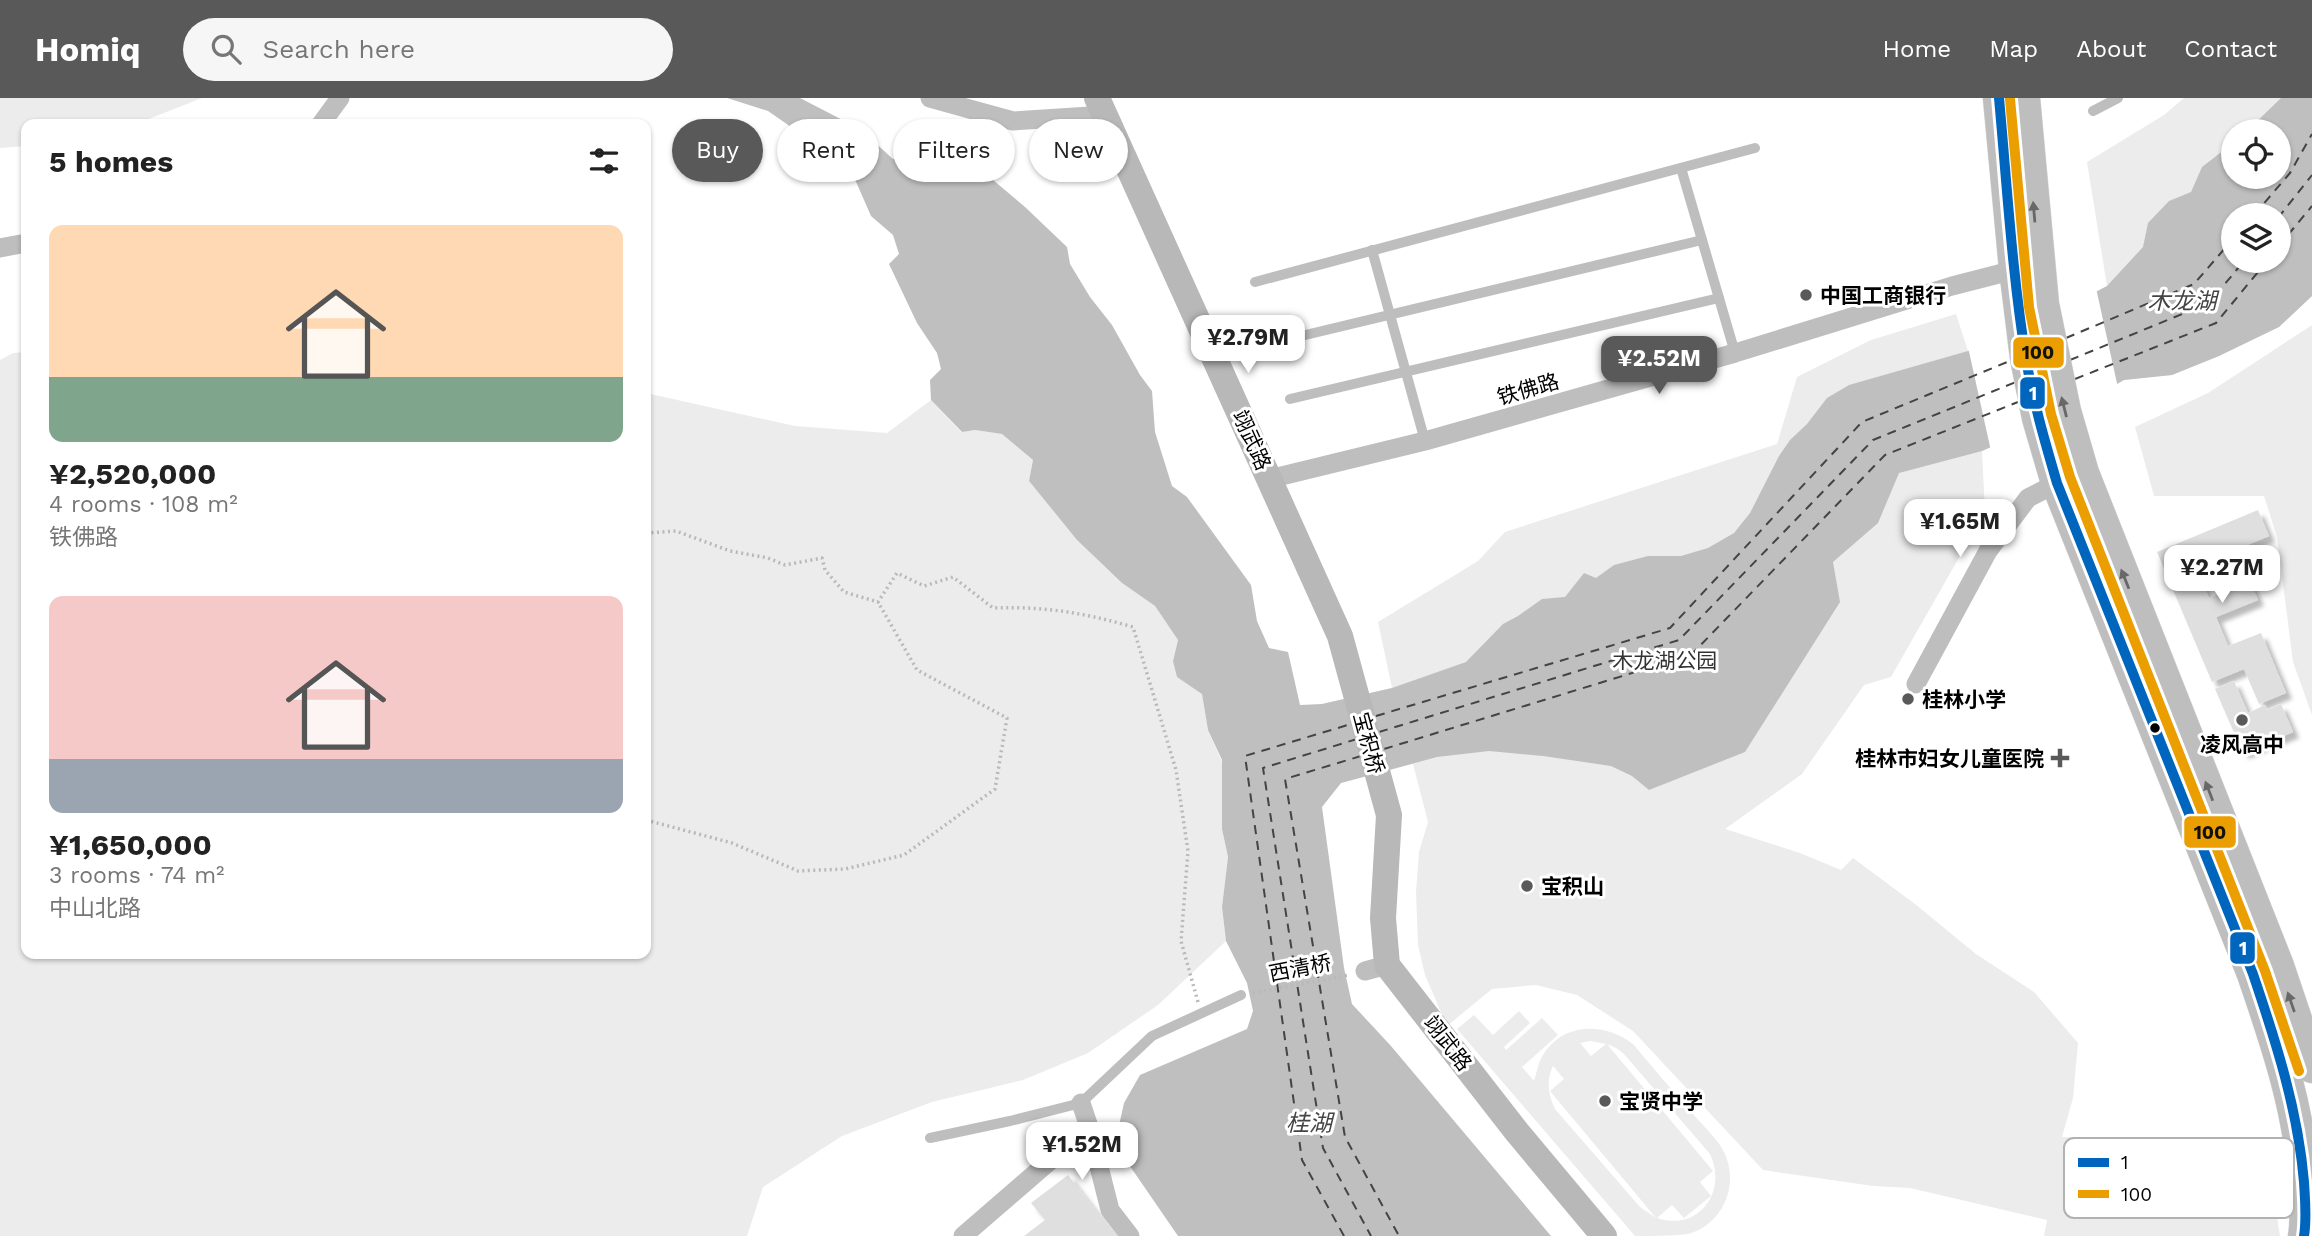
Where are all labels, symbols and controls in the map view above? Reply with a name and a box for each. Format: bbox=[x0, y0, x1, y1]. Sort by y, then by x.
search box bbox=[183, 18, 673, 81]
text: Homiq bbox=[35, 30, 141, 69]
icon: search bbox=[207, 30, 245, 68]
text: Search here bbox=[263, 34, 415, 64]
text: Home bbox=[1883, 35, 1951, 63]
text: Map bbox=[1989, 35, 2038, 63]
text: About bbox=[2076, 35, 2146, 63]
text: Contact bbox=[2184, 35, 2277, 63]
chip: Buy bbox=[672, 119, 763, 182]
chip: Rent bbox=[777, 119, 879, 182]
chip: Filters bbox=[893, 119, 1015, 182]
chip: New bbox=[1029, 119, 1128, 182]
map controls bbox=[2221, 119, 2291, 273]
button: locate bbox=[2221, 119, 2291, 189]
icon: filters bbox=[585, 142, 623, 180]
text: 5 homes bbox=[49, 144, 173, 179]
one-way arrow bbox=[2028, 201, 2039, 223]
button: layers bbox=[2221, 203, 2291, 273]
icon: home bbox=[273, 271, 399, 397]
place label: 中国工商银行 bbox=[1820, 283, 1946, 308]
marker: 中国工商银行 bbox=[1798, 287, 1814, 303]
water label: 木龙湖 bbox=[2148, 288, 2220, 315]
pin: ¥2.79M bbox=[1191, 316, 1305, 375]
text: ¥2.79M bbox=[1207, 324, 1289, 351]
pin: ¥2.52M bbox=[1602, 336, 1716, 396]
line badge: 100 bbox=[2012, 336, 2065, 369]
text: 100 bbox=[2022, 341, 2054, 364]
text: ¥2.52M bbox=[1617, 345, 1701, 372]
street label: 铁佛路 bbox=[1494, 368, 1562, 410]
line badge: 1 bbox=[2019, 376, 2046, 410]
text: 1 bbox=[2029, 382, 2037, 405]
one-way arrow bbox=[2058, 396, 2069, 418]
street label: 翊武路 bbox=[1228, 406, 1276, 474]
text: ¥2,520,000 bbox=[49, 456, 216, 491]
text: 4 rooms · 108 m² bbox=[49, 491, 238, 518]
pin: ¥1.65M bbox=[1903, 500, 2017, 559]
text: ¥1.65M bbox=[1920, 508, 2000, 535]
text: 铁佛路 bbox=[49, 524, 118, 551]
pin: ¥2.27M bbox=[2165, 546, 2279, 605]
text: ¥2.27M bbox=[2180, 554, 2264, 581]
one-way arrow bbox=[2120, 568, 2131, 589]
icon: home bbox=[273, 642, 399, 768]
park label: 木龙湖公园 bbox=[1613, 648, 1718, 673]
place label: 桂林小学 bbox=[1922, 687, 2006, 712]
marker: 桂林小学 bbox=[1900, 691, 1916, 707]
street label: 宝积桥 bbox=[1349, 709, 1389, 777]
marker: 凌风高中 bbox=[2234, 712, 2250, 728]
unlabelled marker bbox=[2148, 721, 2162, 735]
place label: 凌风高中 bbox=[2200, 732, 2284, 757]
place label: 桂林市妇女儿童医院 bbox=[1855, 746, 2044, 771]
marker: 桂林市妇女儿童医院 bbox=[2050, 748, 2070, 768]
one-way arrow bbox=[2203, 780, 2214, 801]
line badge: 100 bbox=[2183, 815, 2237, 849]
text: 100 bbox=[2194, 821, 2226, 844]
text: ¥1,650,000 bbox=[49, 827, 212, 862]
text: 3 rooms · 74 m² bbox=[49, 862, 224, 889]
place label: 宝积山 bbox=[1541, 874, 1604, 899]
marker: 宝积山 bbox=[1519, 878, 1535, 894]
text: 中山北路 bbox=[49, 895, 141, 922]
line badge: 1 bbox=[2229, 931, 2256, 965]
text: 1 bbox=[2239, 937, 2247, 960]
street label: 西清桥 bbox=[1267, 950, 1333, 986]
one-way arrow bbox=[2285, 992, 2296, 1013]
street label: 翊武路 bbox=[1419, 1010, 1477, 1076]
place label: 宝贤中学 bbox=[1619, 1089, 1703, 1114]
marker: 宝贤中学 bbox=[1597, 1093, 1613, 1109]
water label: 桂湖 bbox=[1286, 1110, 1335, 1137]
pin: ¥1.52M bbox=[1025, 1122, 1139, 1182]
text: ¥1.52M bbox=[1042, 1131, 1122, 1158]
legend bbox=[2064, 1138, 2294, 1218]
text: 1 bbox=[2121, 1151, 2128, 1174]
text: 100 bbox=[2121, 1183, 2152, 1206]

